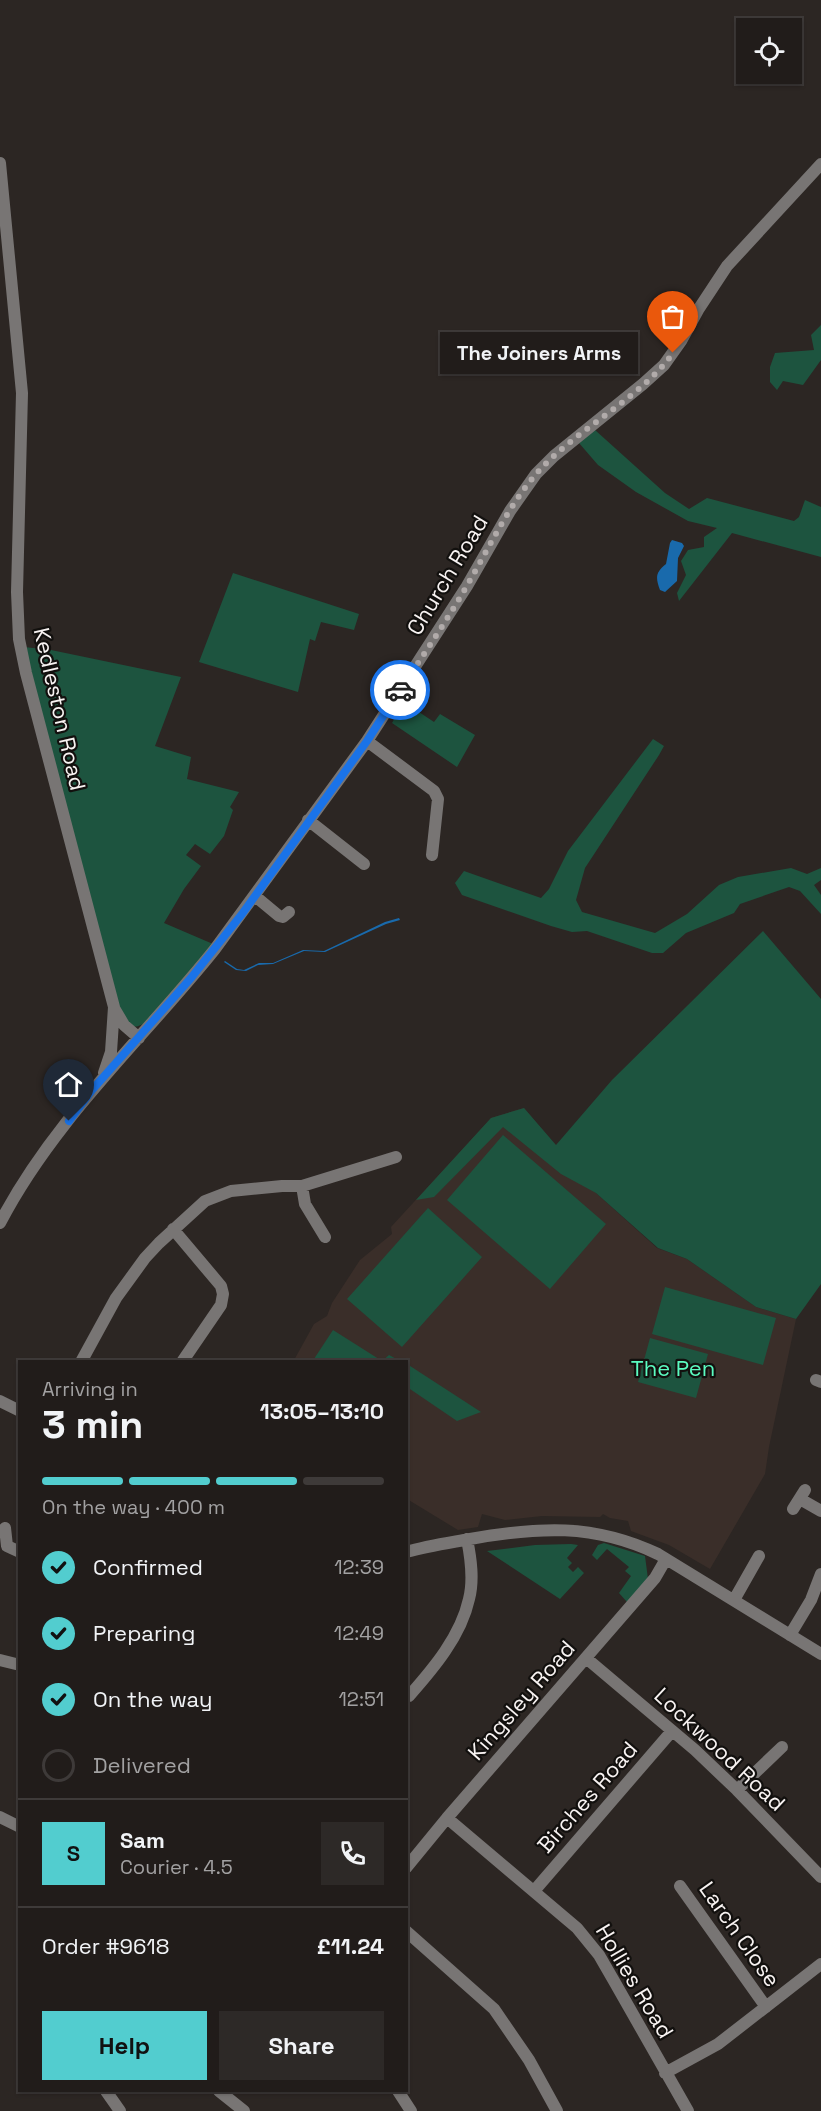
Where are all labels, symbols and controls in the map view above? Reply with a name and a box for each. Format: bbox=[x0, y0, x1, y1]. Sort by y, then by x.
map controls bbox=[736, 18, 802, 84]
button: locate bbox=[736, 18, 802, 84]
pin bbox=[647, 291, 698, 353]
icon: bag bbox=[656, 300, 689, 333]
callout: The Joiners Arms bbox=[439, 332, 637, 374]
text: The Joiners Arms bbox=[457, 340, 621, 366]
street label: Church Road bbox=[400, 510, 494, 640]
street label: Kedleston Road bbox=[28, 625, 92, 793]
courier bbox=[370, 660, 430, 720]
icon: car bbox=[384, 674, 417, 707]
pin bbox=[43, 1059, 94, 1121]
icon: home bbox=[52, 1068, 85, 1101]
park label: The Pen bbox=[631, 1354, 715, 1382]
text: Arriving in bbox=[42, 1376, 138, 1402]
text: 13:05–13:10 bbox=[260, 1397, 384, 1425]
text: 3 min bbox=[42, 1400, 143, 1449]
text: On the way · 400 m bbox=[42, 1494, 225, 1520]
icon: check bbox=[42, 1551, 75, 1584]
text: Confirmed bbox=[93, 1553, 203, 1581]
text: 12:39 bbox=[334, 1554, 384, 1580]
icon: check bbox=[42, 1617, 75, 1650]
text: Preparing bbox=[93, 1619, 195, 1647]
text: 12:49 bbox=[334, 1620, 384, 1646]
street label: Kingsley Road bbox=[461, 1634, 581, 1766]
street label: Lockwood Road bbox=[649, 1681, 791, 1817]
icon: check bbox=[42, 1683, 75, 1716]
text: On the way bbox=[93, 1685, 212, 1713]
text: 12:51 bbox=[338, 1686, 384, 1712]
street label: Birches Road bbox=[531, 1735, 643, 1859]
text: Delivered bbox=[93, 1751, 191, 1779]
button: phone bbox=[321, 1822, 384, 1885]
text: Sam bbox=[120, 1826, 165, 1854]
text: S bbox=[67, 1839, 80, 1867]
text: Courier · 4.5 bbox=[120, 1854, 233, 1880]
street label: Larch Close bbox=[693, 1876, 787, 1992]
street label: Hollies Road bbox=[590, 1919, 680, 2043]
text: Order #9618 bbox=[42, 1932, 169, 1960]
text: £11.24 bbox=[317, 1932, 384, 1960]
button: Help bbox=[42, 2011, 207, 2080]
button: Share bbox=[219, 2011, 384, 2080]

